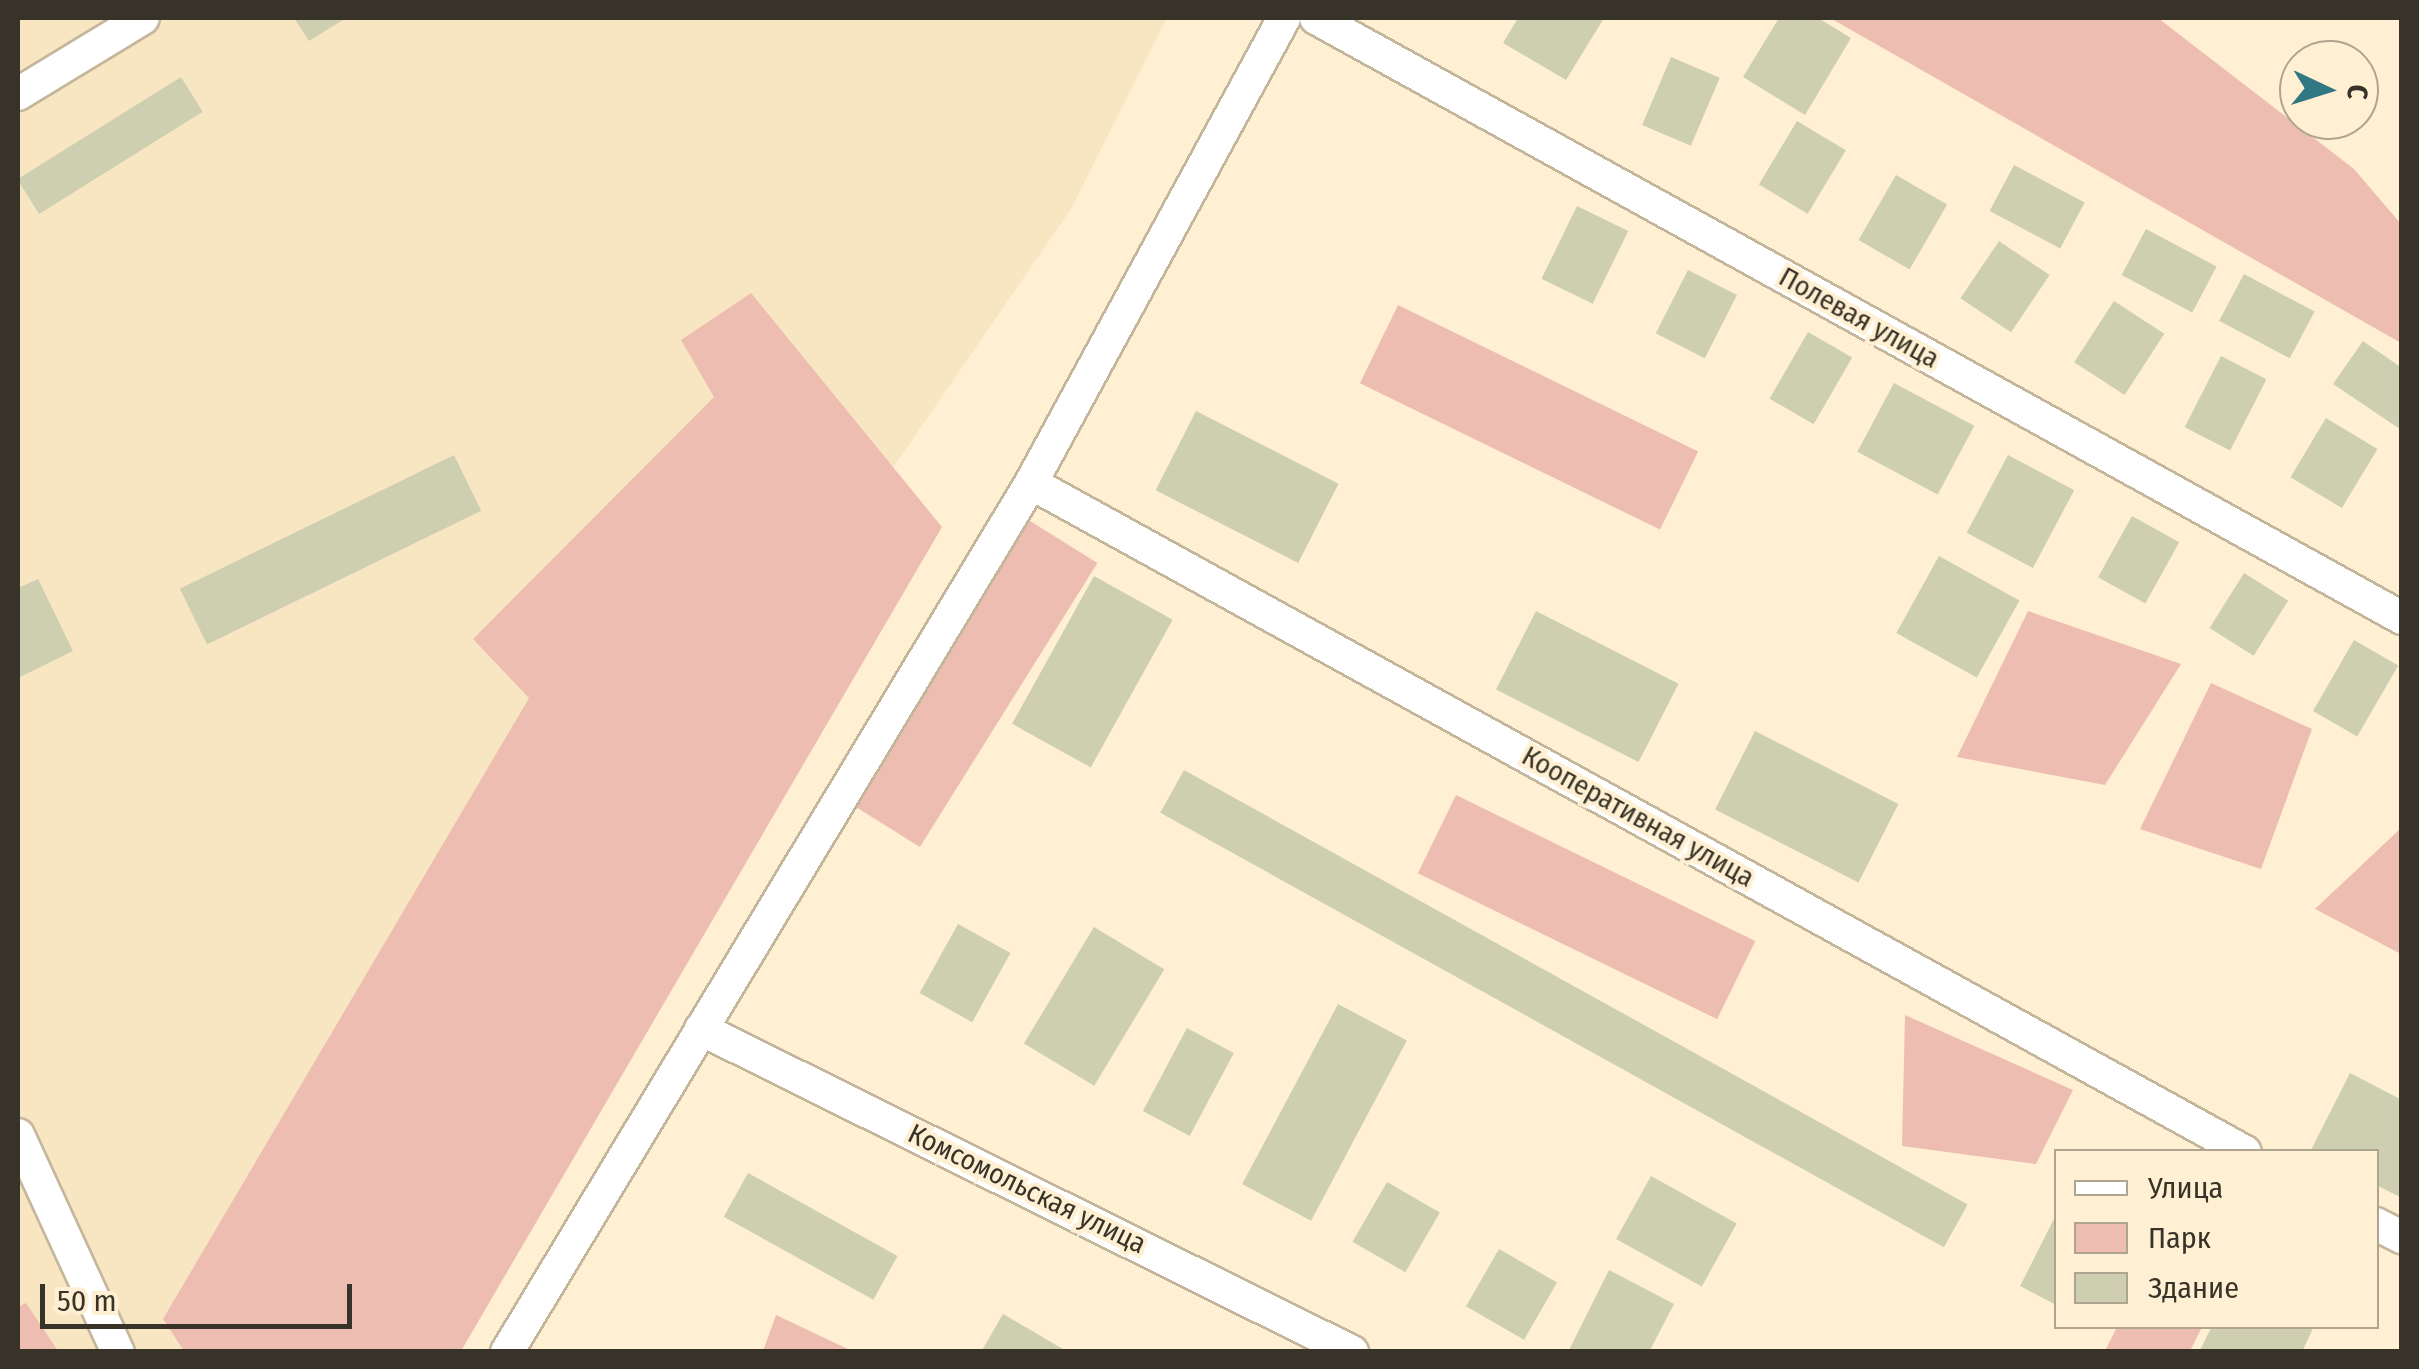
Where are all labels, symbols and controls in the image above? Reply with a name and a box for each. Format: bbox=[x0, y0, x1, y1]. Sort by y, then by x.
north arrow bbox=[2279, 40, 2379, 140]
text: С bbox=[2340, 84, 2374, 100]
street label: Полевая улица bbox=[1773, 260, 1945, 376]
street label: Кооперативная улица bbox=[1516, 739, 1760, 895]
street label: Комсомольская улица bbox=[903, 1117, 1151, 1261]
legend bbox=[2054, 1149, 2379, 1329]
text: Улица bbox=[2148, 1170, 2223, 1206]
text: Парк bbox=[2148, 1220, 2211, 1256]
scale bar bbox=[45, 1264, 358, 1326]
text: Здание bbox=[2148, 1270, 2239, 1306]
text: 50 m bbox=[57, 1283, 117, 1319]

